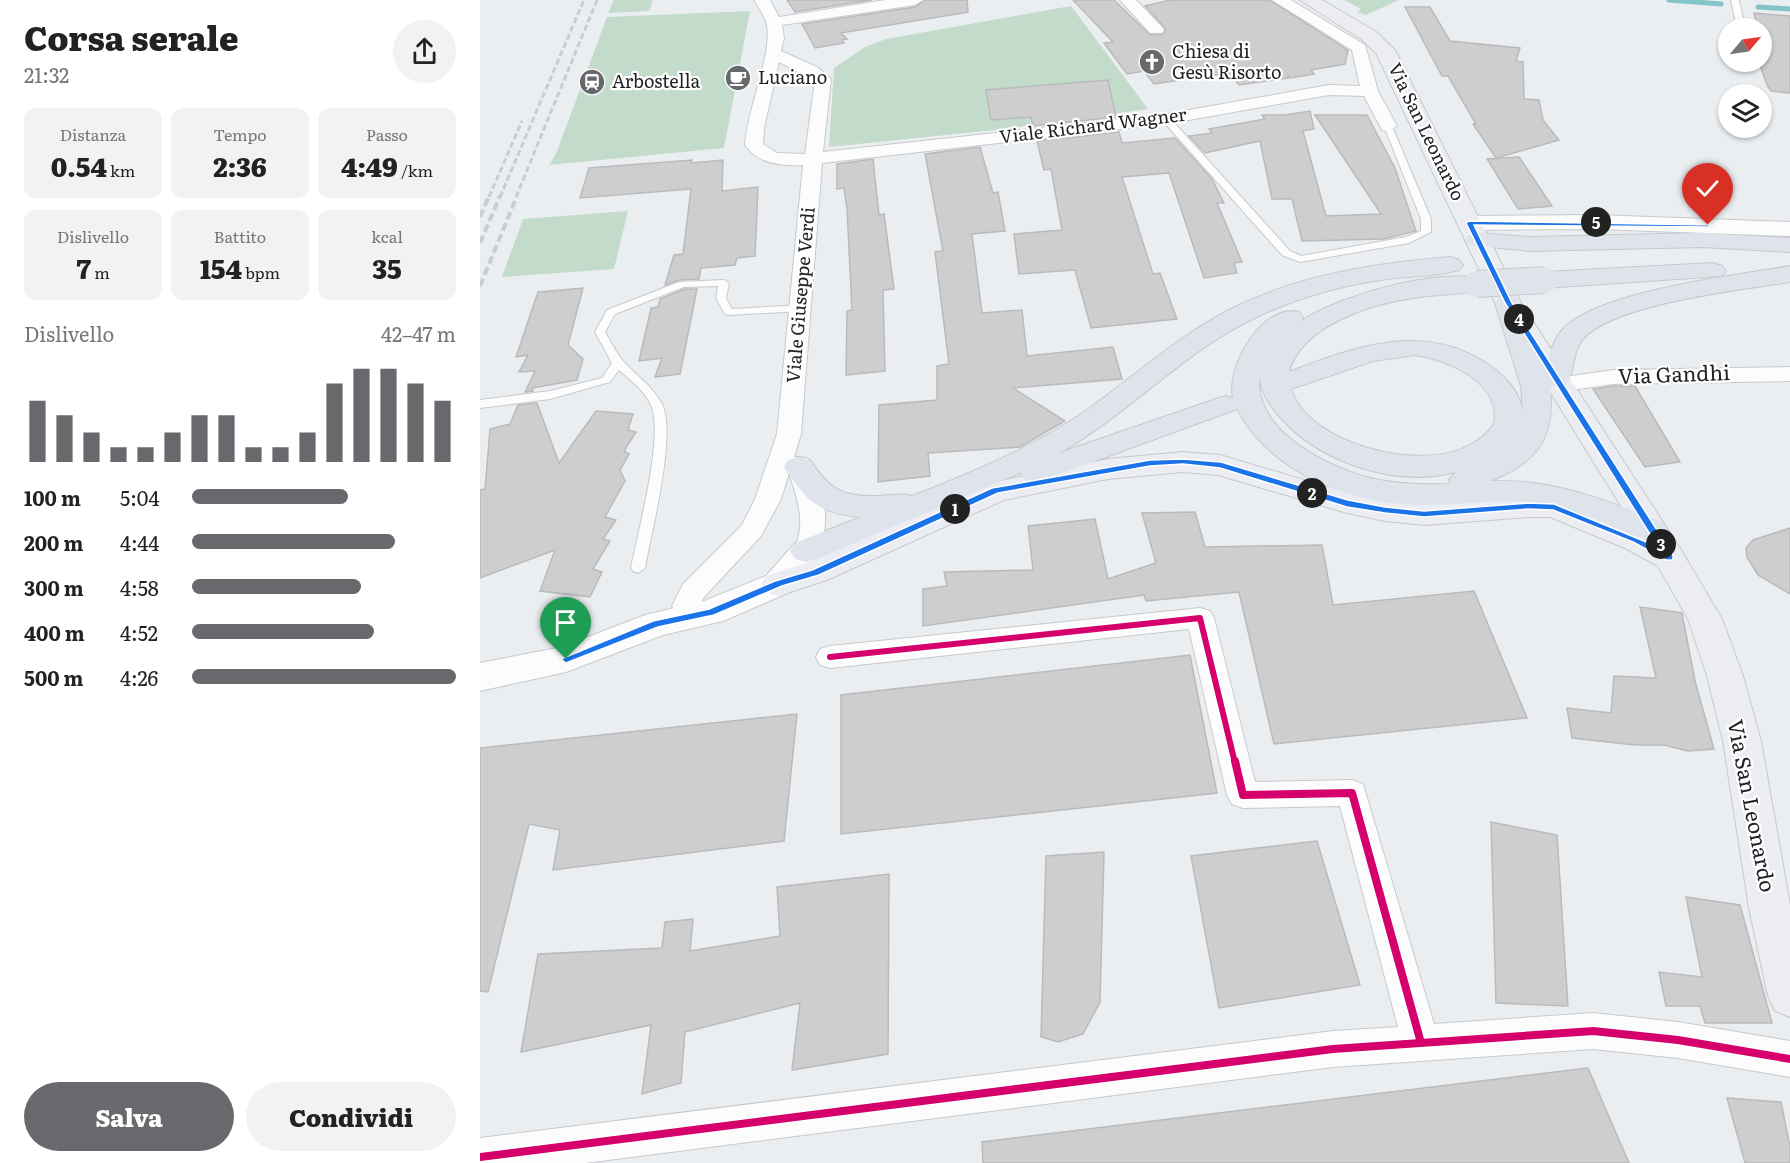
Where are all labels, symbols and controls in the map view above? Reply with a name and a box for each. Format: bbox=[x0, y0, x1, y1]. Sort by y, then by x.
text: Corsa serale bbox=[24, 12, 239, 61]
north arrow bbox=[1718, 18, 1772, 72]
map controls bbox=[1718, 18, 1772, 138]
button: share bbox=[393, 20, 456, 83]
place label: Chiesa di Gesù Risorto bbox=[1172, 37, 1281, 85]
church icon: Chiesa di Gesù Risorto bbox=[1137, 47, 1167, 77]
street label: Via San Leonardo bbox=[1382, 58, 1472, 205]
text: 21:32 bbox=[24, 59, 69, 89]
cafe icon: Luciano bbox=[723, 63, 753, 93]
place label: Luciano bbox=[758, 63, 827, 90]
station icon: Arbostella bbox=[577, 67, 607, 97]
place label: Arbostella bbox=[612, 67, 700, 94]
button: layers bbox=[1718, 84, 1772, 138]
street label: Viale Richard Wagner bbox=[998, 100, 1188, 149]
text: Distanza bbox=[60, 122, 126, 146]
text: Tempo bbox=[213, 122, 267, 146]
text: Passo bbox=[366, 122, 408, 146]
text: 0.54 bbox=[51, 146, 107, 185]
text: 2:36 bbox=[213, 146, 267, 185]
text: 4:49 bbox=[341, 146, 398, 185]
text: km bbox=[107, 158, 135, 182]
text: /km bbox=[398, 158, 433, 182]
pin bbox=[1682, 163, 1733, 225]
icon: check bbox=[1691, 172, 1724, 205]
street label: Viale Giuseppe Verdi bbox=[778, 206, 821, 384]
pin: 5 bbox=[1581, 207, 1611, 237]
text: 5 bbox=[1592, 210, 1600, 234]
text: Dislivello bbox=[57, 224, 129, 248]
text: Battito bbox=[214, 224, 266, 248]
text: kcal bbox=[371, 224, 403, 248]
text: 7 bbox=[76, 248, 91, 287]
text: 154 bbox=[200, 248, 242, 287]
text: 35 bbox=[372, 248, 402, 287]
text: m bbox=[91, 260, 110, 284]
text: bpm bbox=[242, 260, 280, 284]
pin: 4 bbox=[1504, 304, 1534, 334]
text: 4 bbox=[1514, 307, 1524, 331]
text: Dislivello bbox=[24, 318, 114, 348]
text: 42–47 m bbox=[381, 318, 456, 348]
street label: Via Gandhi bbox=[1617, 355, 1730, 390]
pin: 2 bbox=[1297, 478, 1327, 508]
text: 2 bbox=[1308, 481, 1316, 505]
text: 100 m bbox=[24, 482, 81, 512]
text: 5:04 bbox=[120, 482, 159, 512]
pin: 1 bbox=[940, 494, 970, 524]
text: 1 bbox=[952, 497, 958, 521]
text: 200 m bbox=[24, 527, 83, 557]
text: 4:44 bbox=[120, 527, 159, 557]
pin: 3 bbox=[1646, 529, 1676, 559]
text: 3 bbox=[1657, 532, 1665, 556]
text: 300 m bbox=[24, 572, 84, 602]
text: 4:58 bbox=[120, 572, 159, 602]
pin bbox=[540, 597, 591, 659]
icon: arrive bbox=[549, 606, 582, 639]
text: 400 m bbox=[24, 617, 85, 647]
text: 4:52 bbox=[120, 617, 158, 647]
text: 500 m bbox=[24, 662, 83, 692]
text: 4:26 bbox=[120, 662, 158, 692]
street label: Via San Leonardo bbox=[1722, 717, 1785, 895]
button: Salva bbox=[24, 1082, 234, 1151]
button: Condividi bbox=[246, 1082, 456, 1151]

